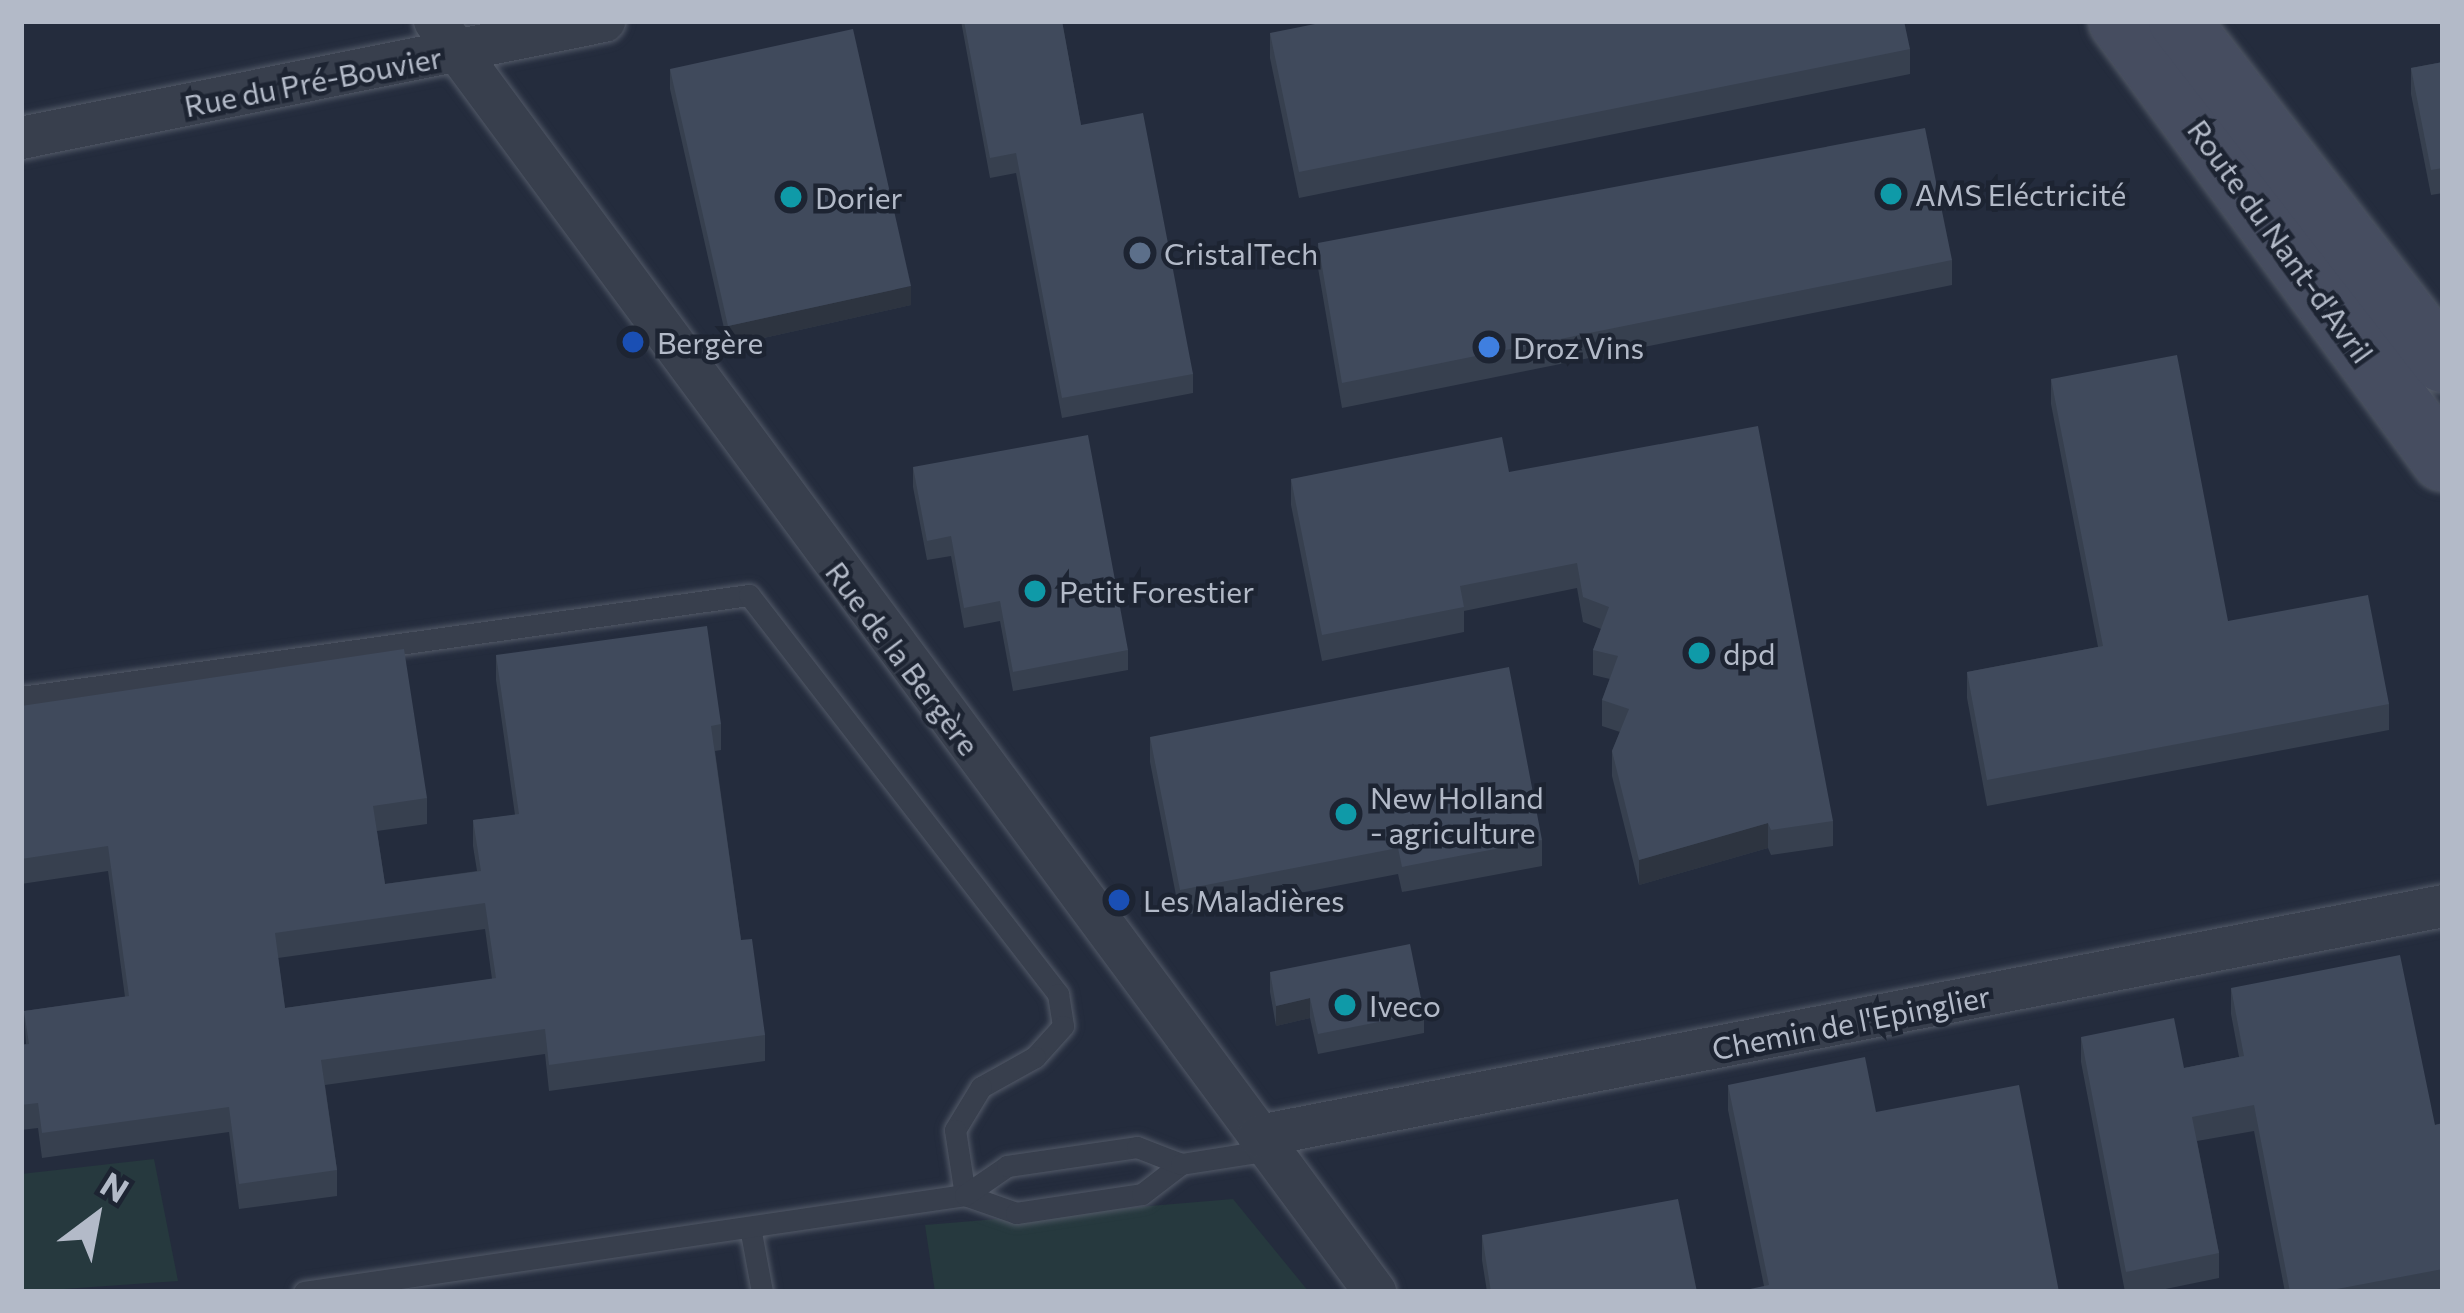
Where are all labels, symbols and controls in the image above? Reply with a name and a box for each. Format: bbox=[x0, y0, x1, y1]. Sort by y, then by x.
street label: Rue du Pré-Bouvier bbox=[181, 38, 445, 124]
street label: Route du Nant-d'Avril bbox=[2181, 112, 2381, 370]
place label: AMS Eléctricité bbox=[1915, 176, 2126, 212]
place label: Dorier bbox=[815, 179, 903, 215]
marker: AMS Eléctricité bbox=[1878, 181, 1904, 207]
marker: Dorier bbox=[778, 184, 804, 210]
place label: CristalTech bbox=[1164, 235, 1318, 271]
marker: CristalTech bbox=[1127, 240, 1153, 266]
place label: Bergère bbox=[657, 324, 763, 360]
marker: Bergère bbox=[620, 329, 646, 355]
place label: Droz Vins bbox=[1513, 329, 1644, 365]
marker: Droz Vins bbox=[1476, 334, 1502, 360]
street label: Rue de la Bergère bbox=[819, 554, 987, 762]
place label: Petit Forestier bbox=[1059, 573, 1254, 609]
marker: Petit Forestier bbox=[1022, 578, 1048, 604]
place label: dpd bbox=[1723, 635, 1775, 671]
marker: dpd bbox=[1686, 640, 1712, 666]
place label: New Holland - agriculture bbox=[1370, 779, 1544, 850]
marker: New Holland - agriculture bbox=[1333, 801, 1359, 827]
place label: Les Maladières bbox=[1143, 882, 1345, 918]
marker: Les Maladières bbox=[1106, 887, 1132, 913]
street label: Chemin de l'Epinglier bbox=[1709, 977, 1993, 1067]
place label: Iveco bbox=[1369, 987, 1441, 1023]
marker: Iveco bbox=[1332, 992, 1358, 1018]
north arrow bbox=[36, 1157, 156, 1277]
text: N bbox=[94, 1162, 137, 1210]

